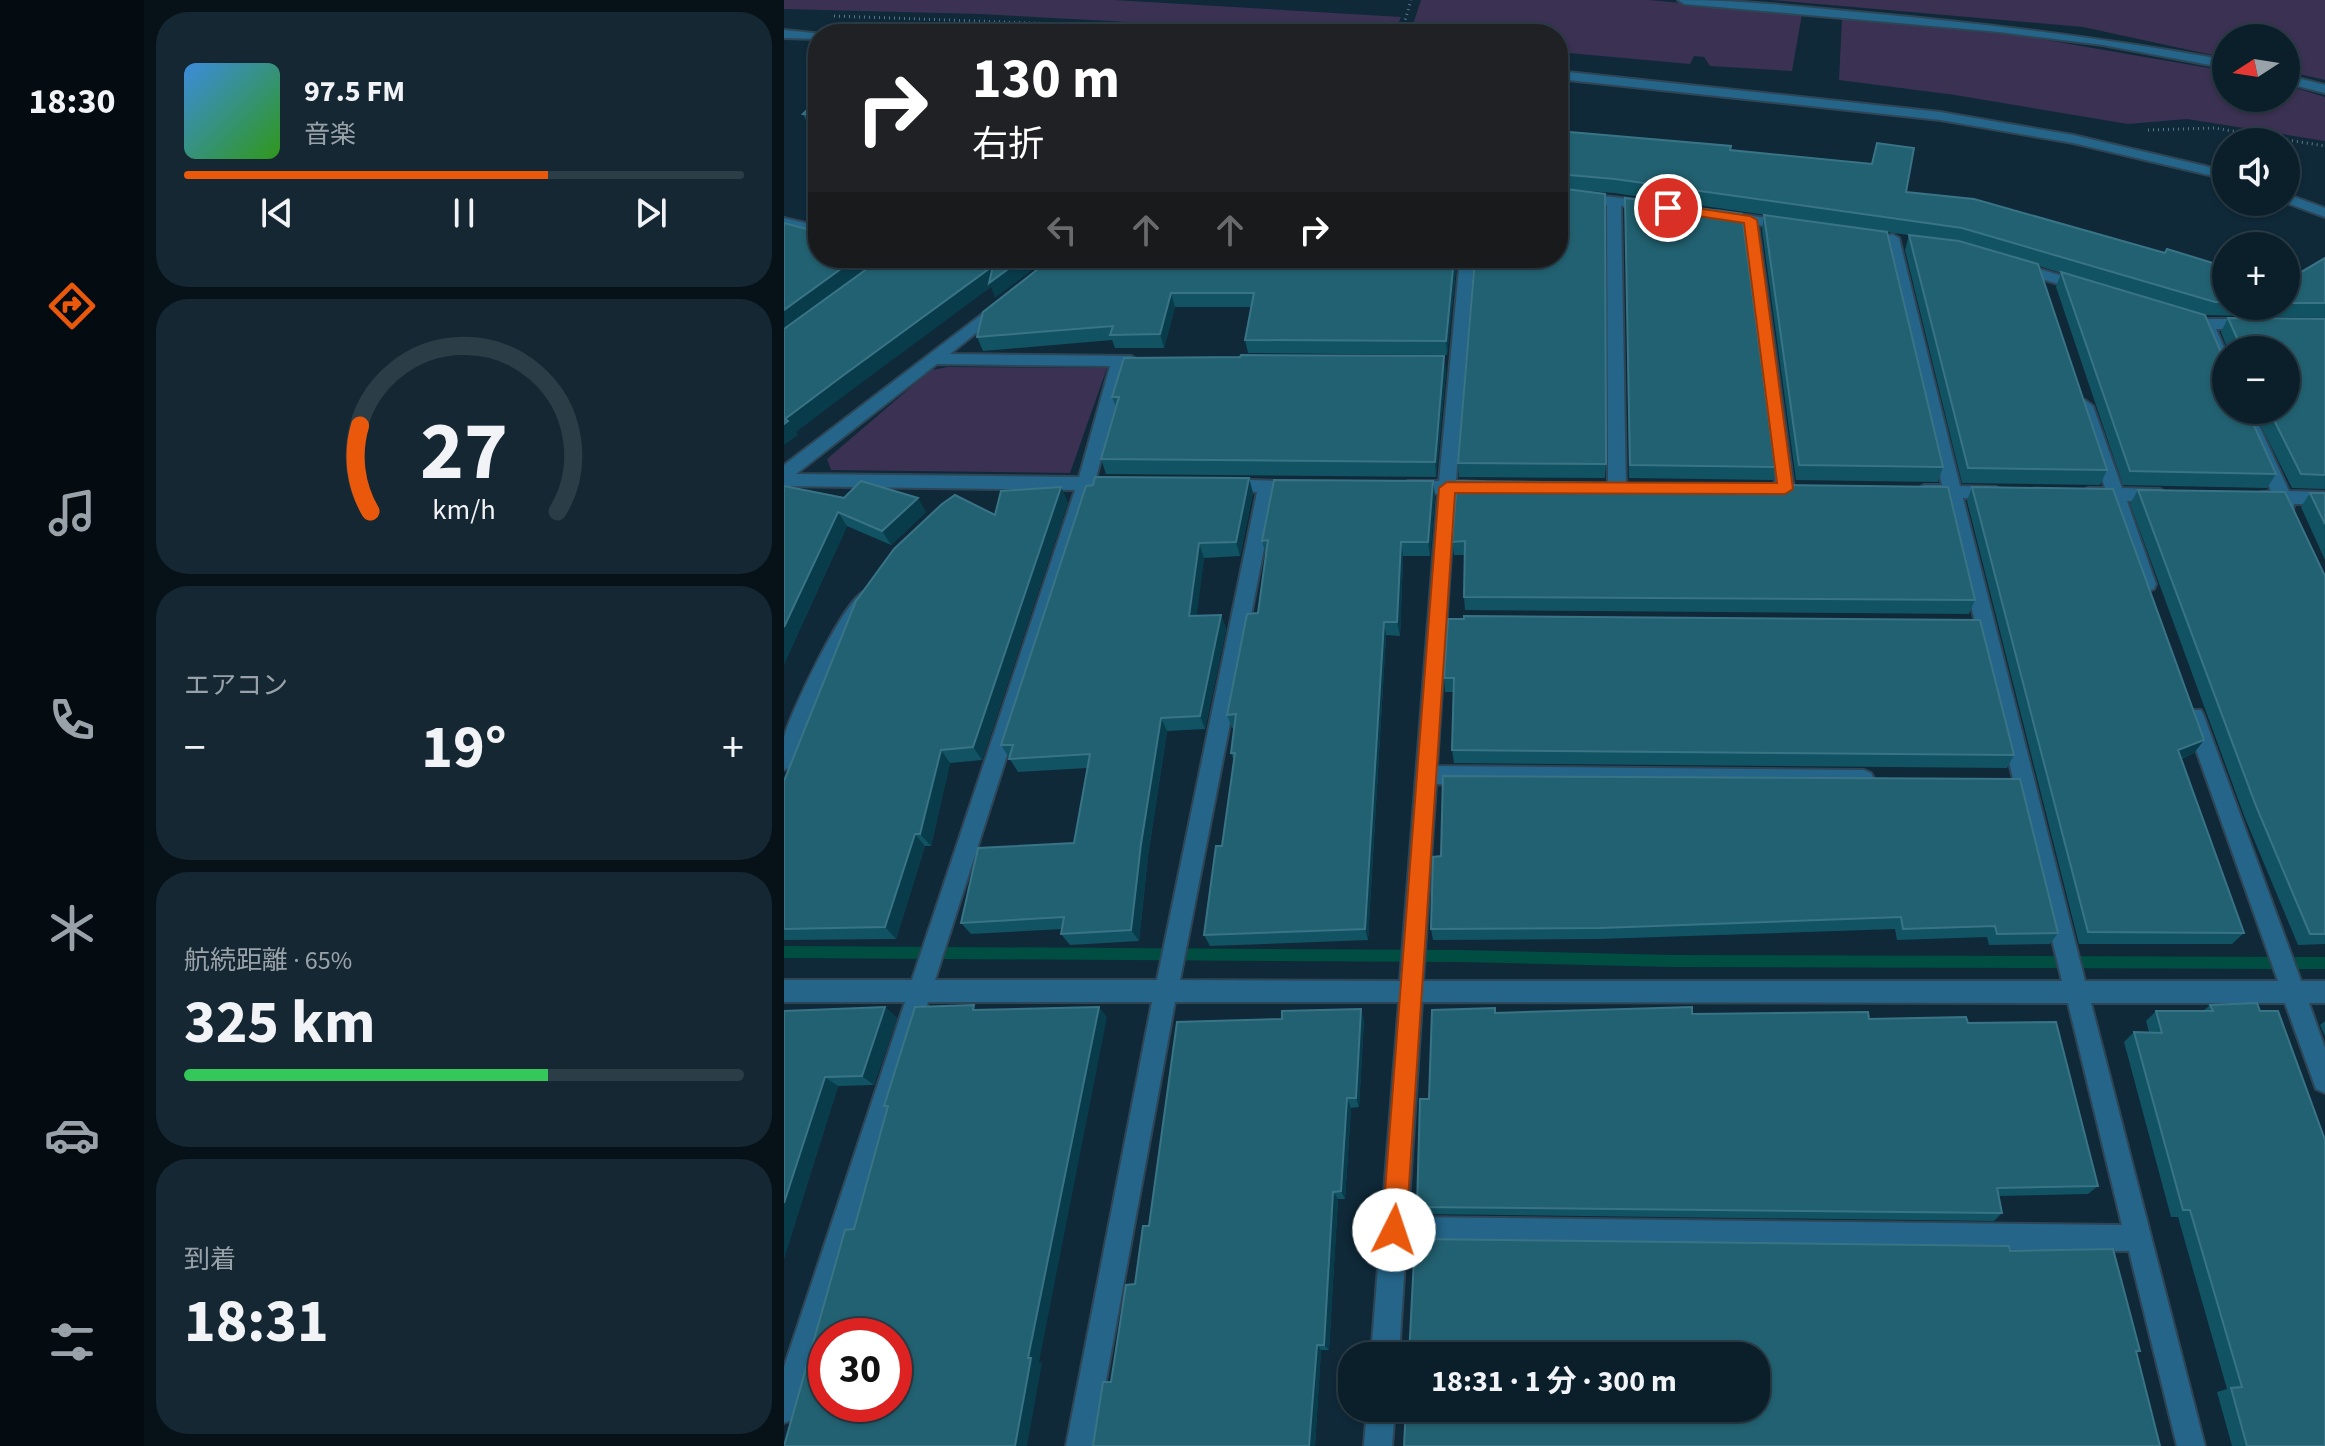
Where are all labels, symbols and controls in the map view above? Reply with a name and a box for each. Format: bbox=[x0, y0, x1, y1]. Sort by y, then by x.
north arrow bbox=[2212, 24, 2300, 112]
map controls bbox=[2212, 24, 2300, 424]
text: 130 m bbox=[972, 40, 1120, 119]
icon: right bbox=[840, 56, 944, 160]
text: 97.5 FM bbox=[304, 70, 405, 113]
text: 18:30 bbox=[29, 76, 115, 127]
text: 音楽 bbox=[304, 116, 356, 153]
text: 右折 bbox=[972, 119, 1044, 170]
button: sound bbox=[2212, 128, 2300, 216]
pin bbox=[1634, 174, 1702, 242]
icon: arrive bbox=[1646, 186, 1690, 230]
icon: previous bbox=[255, 191, 299, 235]
icon: pause bbox=[442, 191, 486, 235]
icon: next bbox=[629, 191, 673, 235]
icon: left bbox=[1040, 208, 1084, 252]
icon: ahead bbox=[1124, 208, 1168, 252]
icon: ahead bbox=[1208, 208, 1252, 252]
icon: right bbox=[1292, 208, 1336, 252]
button: + bbox=[2212, 232, 2300, 320]
icon: directions bbox=[44, 278, 100, 334]
button: − bbox=[2212, 336, 2300, 424]
text: 27 bbox=[420, 393, 508, 511]
icon: music bbox=[44, 485, 100, 541]
text: km/h bbox=[432, 490, 496, 530]
text: エアコン bbox=[184, 667, 288, 704]
icon: phone bbox=[44, 692, 100, 748]
text: 19° bbox=[421, 706, 507, 791]
text: − bbox=[184, 717, 206, 780]
text: + bbox=[722, 717, 744, 780]
icon: climate bbox=[44, 900, 100, 956]
text: 航続距離 · 65% bbox=[184, 942, 352, 979]
text: 325 km bbox=[184, 981, 375, 1066]
icon: car bbox=[44, 1107, 100, 1163]
position arrow bbox=[1352, 1188, 1436, 1272]
text: 到着 bbox=[184, 1241, 236, 1278]
text: 18:31 bbox=[184, 1280, 329, 1365]
icon: filters bbox=[44, 1314, 100, 1370]
speed limit sign: 30 bbox=[808, 1318, 912, 1422]
text: 18:31 · 1 分 · 300 m bbox=[1431, 1360, 1677, 1403]

